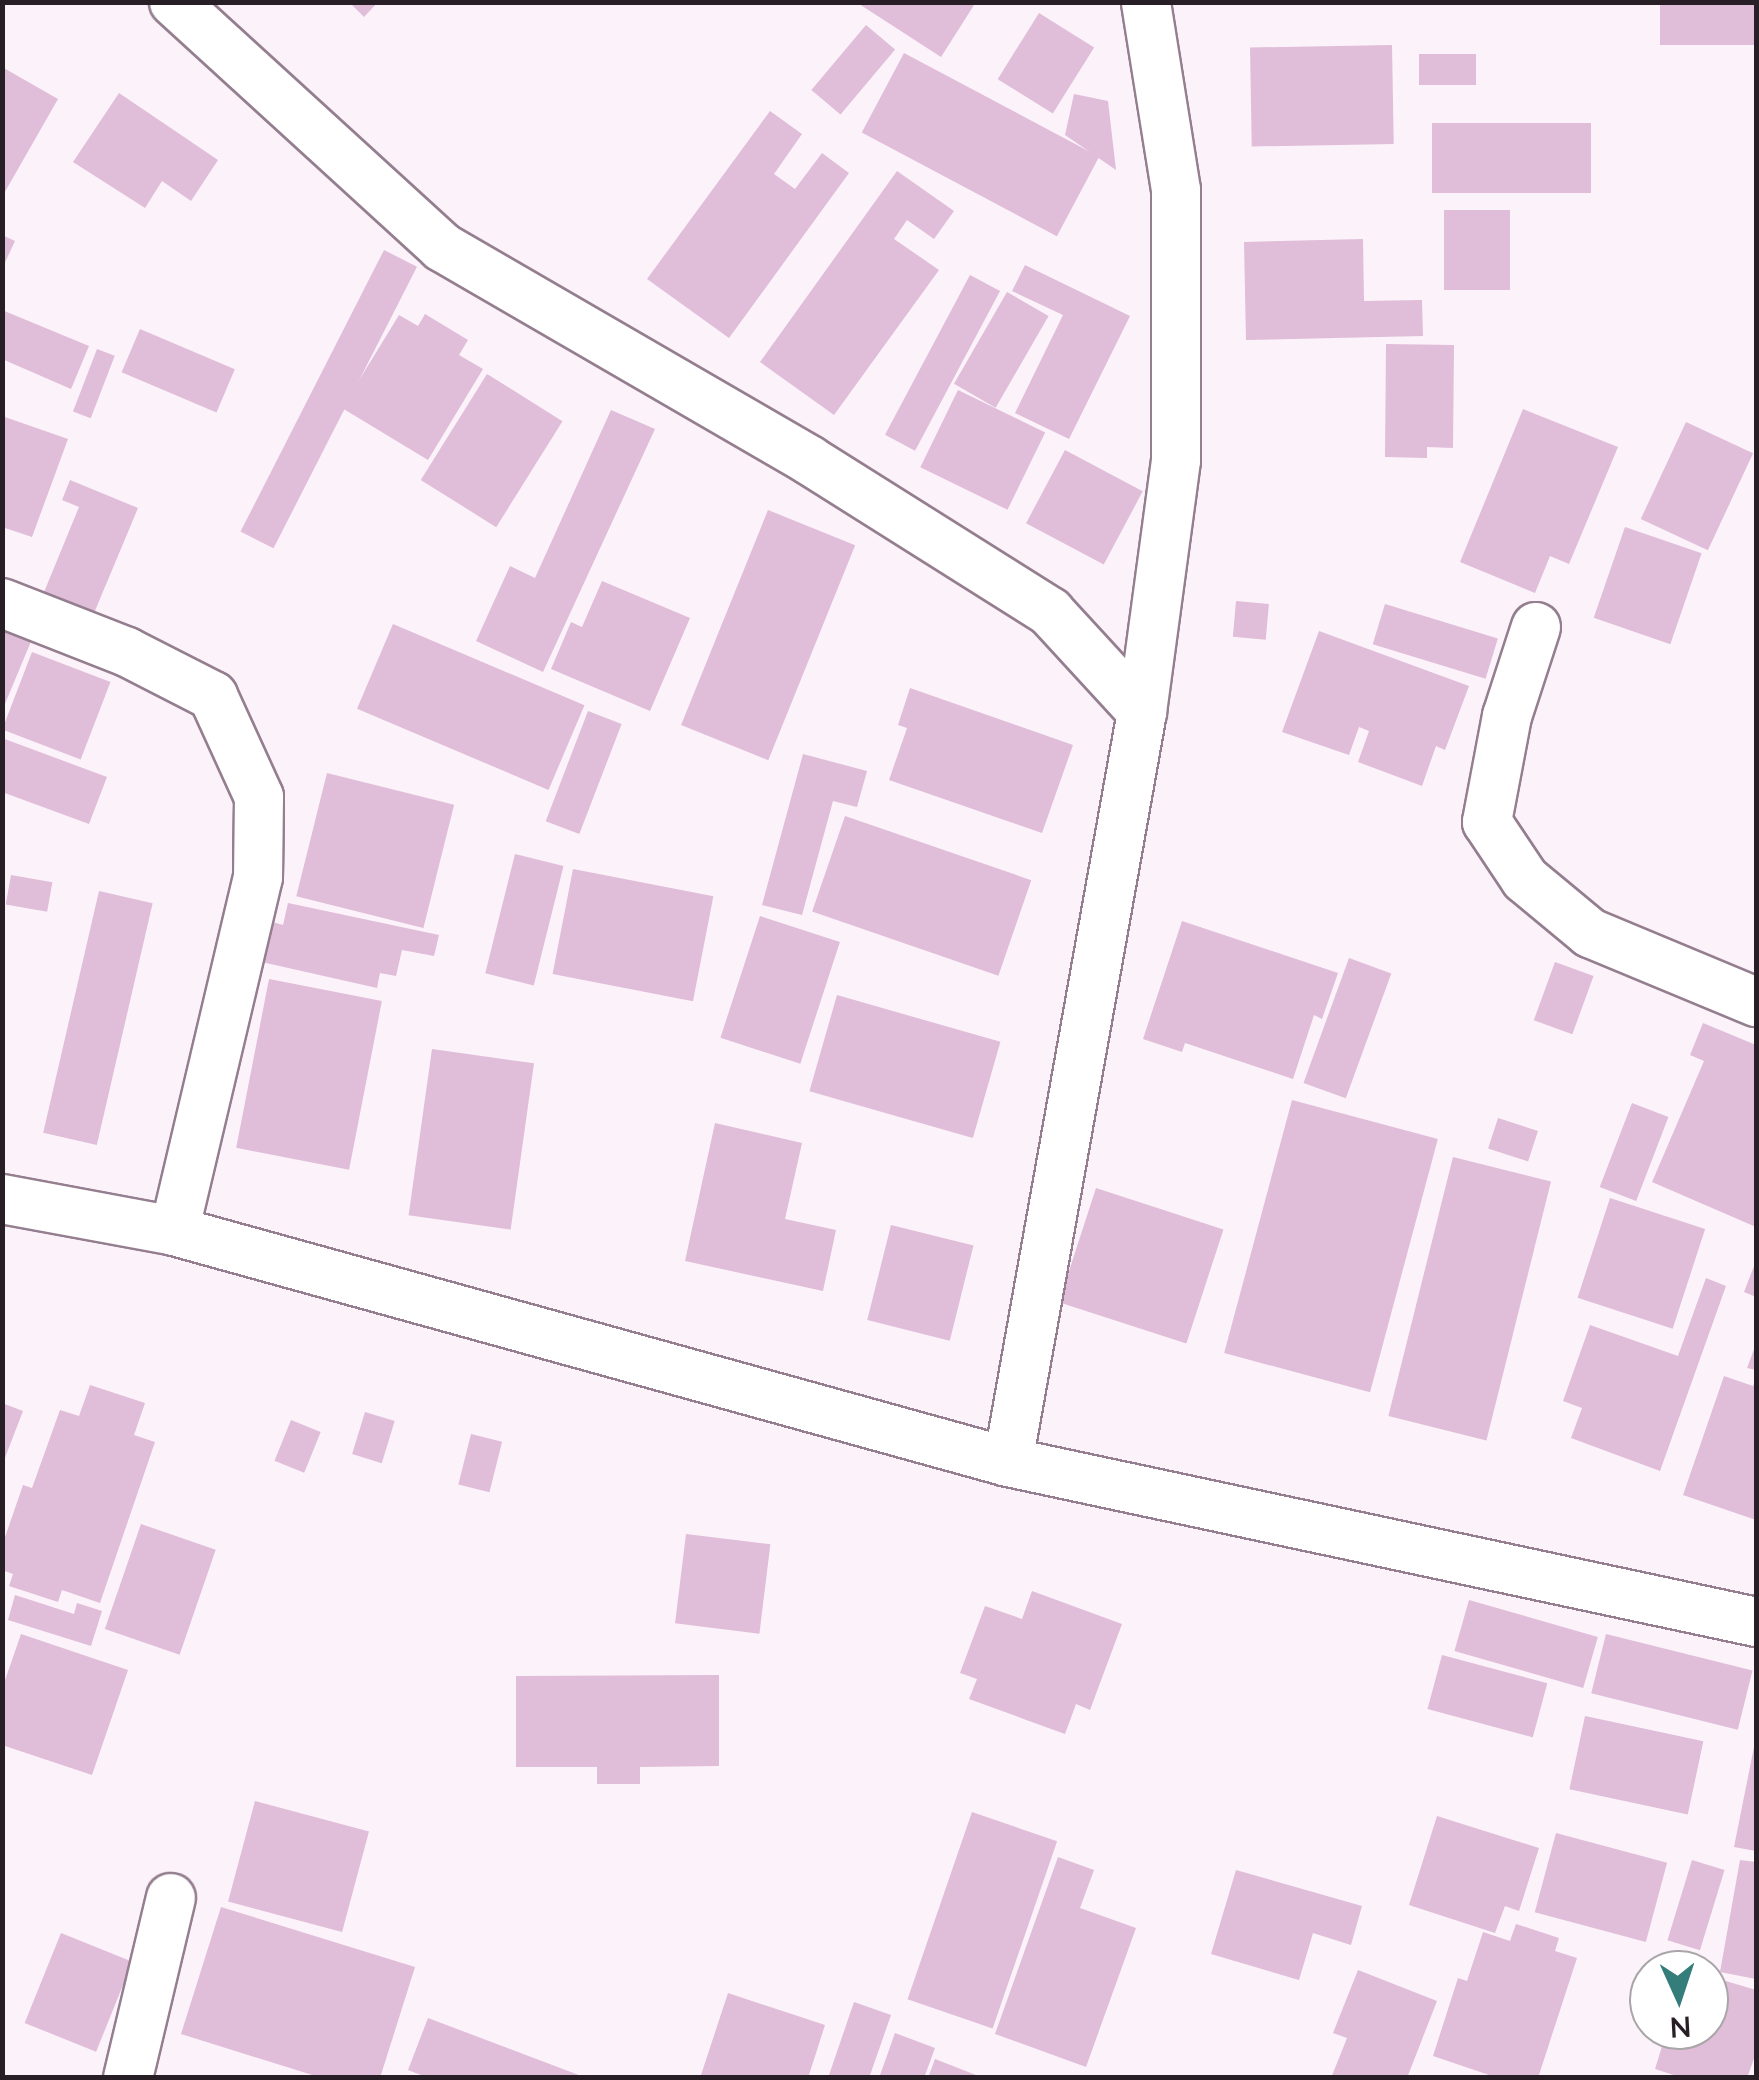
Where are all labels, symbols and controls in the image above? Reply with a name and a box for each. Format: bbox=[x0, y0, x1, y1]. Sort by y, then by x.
north arrow bbox=[1629, 1950, 1729, 2050]
text: N bbox=[1669, 2010, 1692, 2046]

